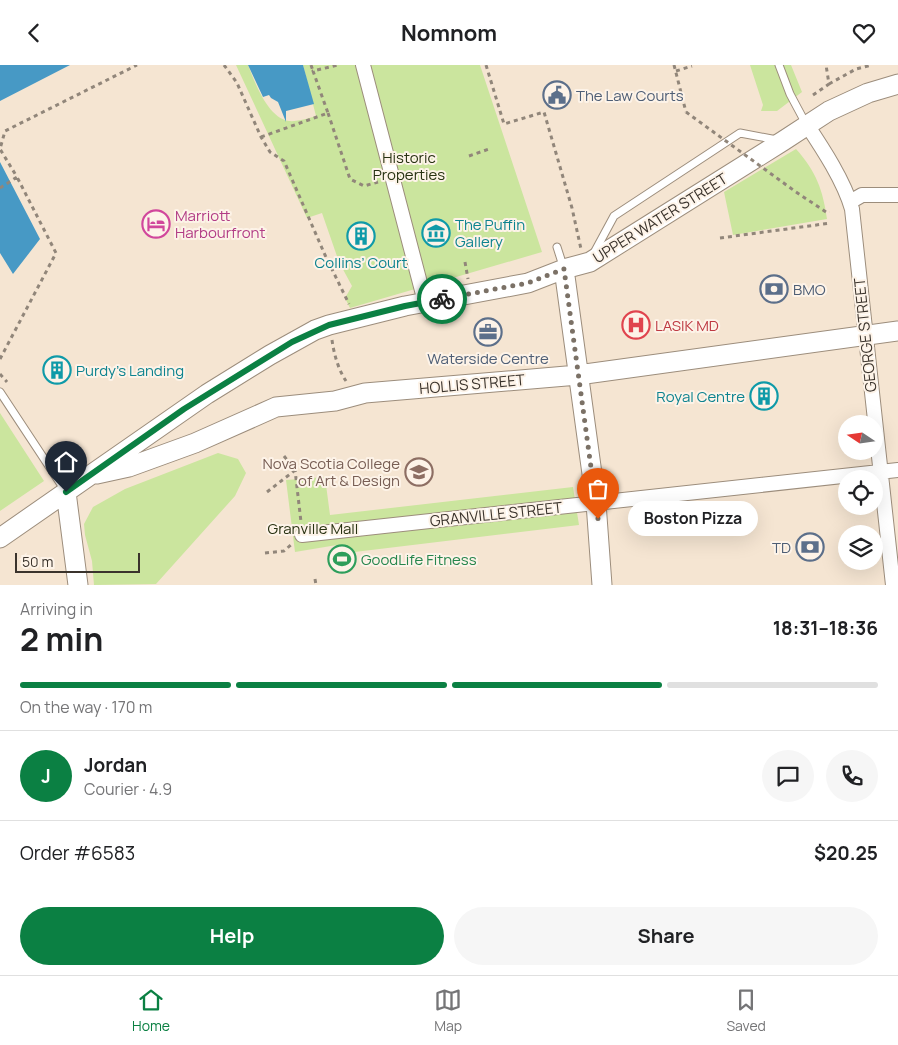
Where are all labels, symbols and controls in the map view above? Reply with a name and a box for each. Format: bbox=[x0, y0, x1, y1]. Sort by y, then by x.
text: Nomnom bbox=[401, 18, 497, 48]
icon: back bbox=[20, 19, 48, 47]
icon: heart bbox=[850, 19, 878, 47]
public building icon: The Law Courts bbox=[542, 80, 572, 110]
place label: The Law Courts bbox=[576, 85, 684, 106]
park label: Historic Properties bbox=[373, 147, 445, 185]
street label: UPPER WATER STREET bbox=[589, 168, 731, 268]
place label: Marriott Harbourfront bbox=[175, 205, 265, 243]
hotel icon: Marriott Harbourfront bbox=[141, 209, 171, 239]
place label: The Puffin Gallery bbox=[455, 214, 525, 252]
museum icon: The Puffin Gallery bbox=[421, 218, 451, 248]
building icon: Collins’ Court bbox=[346, 221, 376, 251]
place label: Collins’ Court bbox=[315, 252, 407, 273]
courier bbox=[417, 274, 467, 324]
bank icon: BMO bbox=[759, 274, 789, 304]
street label: GEORGE STREET bbox=[849, 277, 881, 393]
place label: BMO bbox=[793, 279, 826, 300]
icon: bike bbox=[428, 285, 456, 313]
hospital icon: LASIK MD bbox=[621, 310, 651, 340]
place label: LASIK MD bbox=[655, 315, 719, 336]
office icon: Waterside Centre bbox=[473, 317, 503, 347]
place label: Waterside Centre bbox=[427, 348, 549, 369]
building icon: Purdy's Landing bbox=[42, 355, 72, 385]
place label: Purdy's Landing bbox=[76, 360, 184, 381]
street label: HOLLIS STREET bbox=[418, 369, 526, 399]
building icon: Royal Centre bbox=[749, 381, 779, 411]
place label: Royal Centre bbox=[656, 386, 745, 407]
north arrow bbox=[838, 415, 882, 460]
map controls bbox=[838, 415, 883, 570]
pin bbox=[45, 441, 87, 492]
icon: home bbox=[52, 448, 80, 476]
place label: Nova Scotia College of Art & Design bbox=[263, 453, 400, 491]
school or university icon: Nova Scotia College of Art & Design bbox=[404, 457, 434, 487]
pin bbox=[577, 468, 619, 519]
button: locate bbox=[838, 470, 883, 515]
icon: bag bbox=[584, 475, 612, 503]
street label: GRANVILLE STREET bbox=[429, 497, 563, 531]
callout: Boston Pizza bbox=[628, 501, 758, 537]
text: Boston Pizza bbox=[644, 507, 742, 529]
park label: Granville Mall bbox=[268, 518, 358, 539]
button: layers bbox=[838, 525, 883, 570]
bank icon: TD bbox=[795, 532, 825, 562]
place label: TD bbox=[772, 537, 791, 558]
sports icon: GoodLife Fitness bbox=[327, 544, 357, 574]
place label: GoodLife Fitness bbox=[361, 549, 477, 570]
scale bar bbox=[15, 550, 140, 573]
text: 50 m bbox=[22, 552, 53, 571]
text: Arriving in bbox=[20, 598, 93, 620]
text: 18:31–18:36 bbox=[773, 615, 878, 641]
text: 2 min bbox=[20, 617, 103, 661]
text: On the way · 170 m bbox=[20, 696, 152, 718]
button: chat bbox=[762, 750, 814, 802]
button: phone bbox=[826, 750, 878, 802]
text: Jordan bbox=[84, 752, 147, 778]
text: J bbox=[41, 763, 51, 789]
text: Courier · 4.9 bbox=[84, 778, 172, 800]
text: Order #6583 bbox=[20, 840, 135, 866]
text: $20.25 bbox=[814, 840, 878, 866]
button: Help bbox=[20, 907, 444, 965]
button: Share bbox=[454, 907, 878, 965]
tab: Home bbox=[132, 986, 170, 1035]
tab: Map bbox=[434, 986, 462, 1035]
tab: Saved bbox=[726, 986, 766, 1035]

